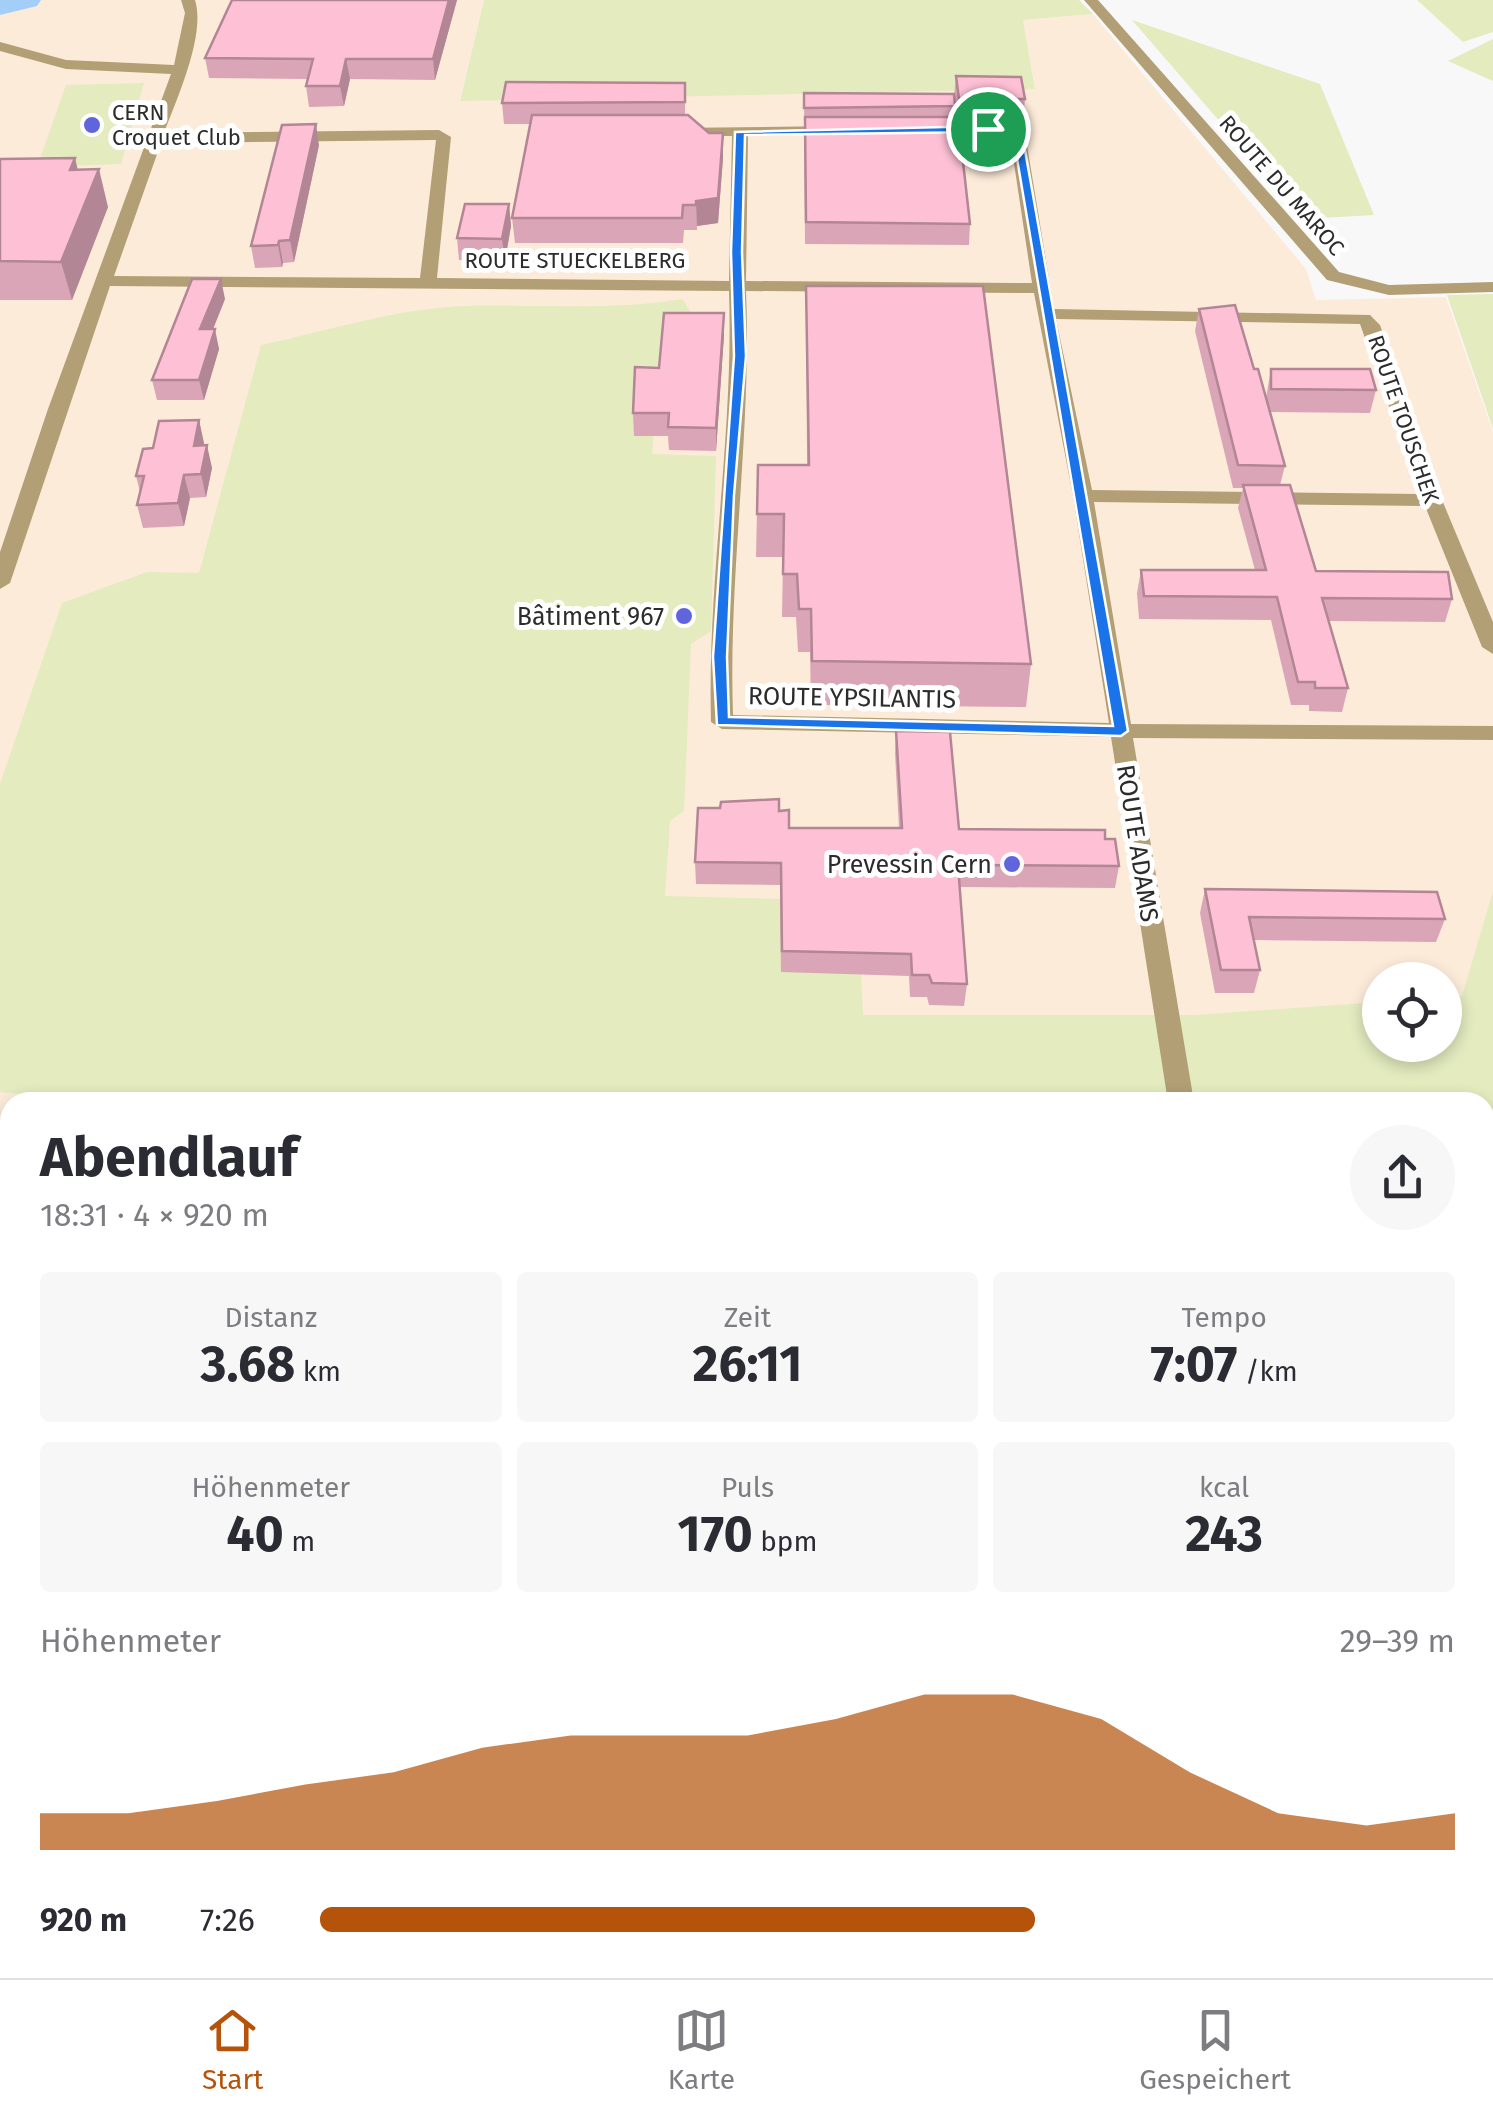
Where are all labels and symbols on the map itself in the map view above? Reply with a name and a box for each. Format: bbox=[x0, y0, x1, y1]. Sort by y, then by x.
pin bbox=[946, 87, 1031, 172]
place label: CERN Croquet Club bbox=[112, 99, 241, 151]
street label: ROUTE DU MAROC bbox=[1213, 110, 1350, 261]
marker: CERN Croquet Club bbox=[81, 114, 103, 136]
street label: ROUTE STUECKELBERG bbox=[465, 247, 685, 274]
street label: ROUTE TOUSCHEK bbox=[1362, 332, 1445, 507]
place label: Bâtiment 967 bbox=[517, 602, 664, 632]
marker: Bâtiment 967 bbox=[673, 605, 695, 627]
street label: ROUTE YPSILANTIS bbox=[748, 681, 956, 715]
street label: ROUTE ADAMS bbox=[1110, 762, 1164, 924]
place label: Prevessin Cern bbox=[827, 850, 992, 880]
marker: Prevessin Cern bbox=[1001, 853, 1023, 875]

